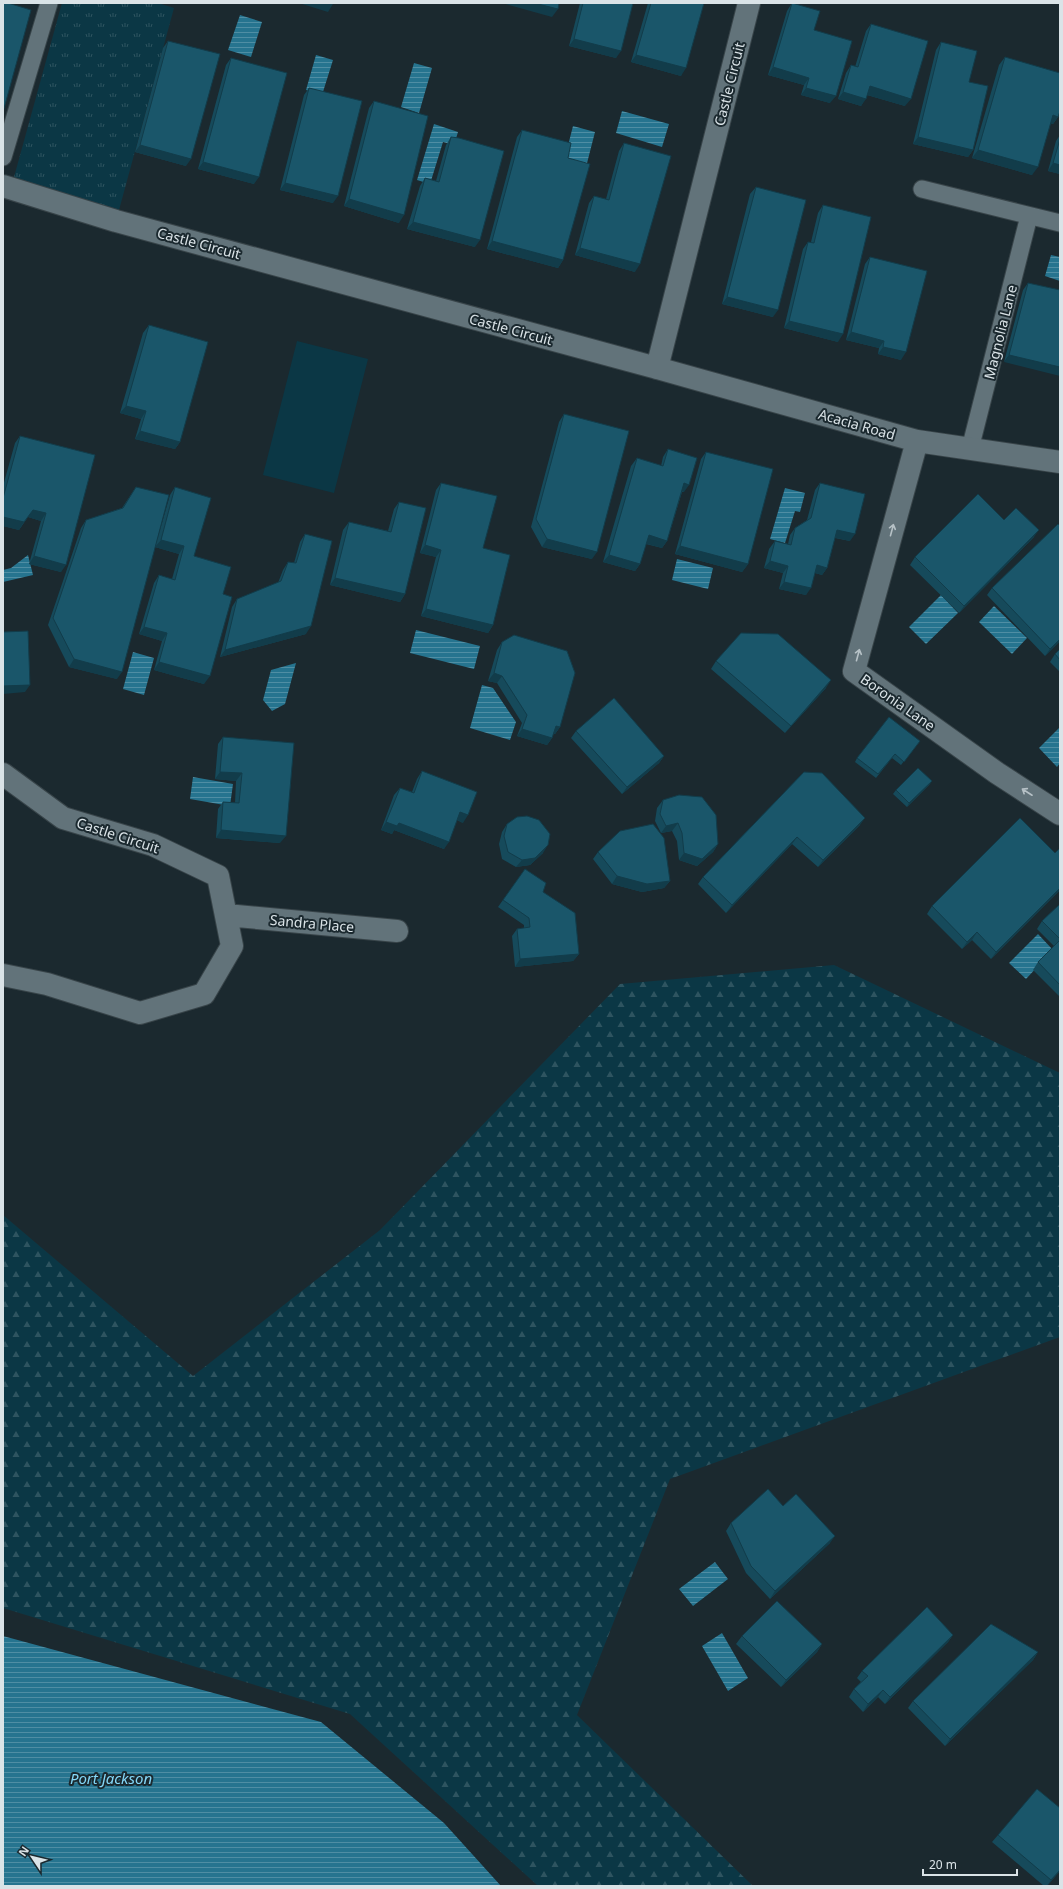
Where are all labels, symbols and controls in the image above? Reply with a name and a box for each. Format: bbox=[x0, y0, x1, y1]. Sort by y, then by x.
street label: Castle Circuit bbox=[709, 40, 749, 128]
street label: Castle Circuit bbox=[155, 223, 243, 263]
street label: Magnolia Lane bbox=[979, 283, 1021, 381]
street label: Castle Circuit bbox=[467, 309, 555, 349]
street label: Acacia Road bbox=[816, 404, 898, 444]
one-way arrow bbox=[889, 524, 897, 537]
one-way arrow bbox=[855, 649, 862, 662]
street label: Boronia Lane bbox=[857, 669, 939, 735]
one-way arrow bbox=[1021, 788, 1033, 796]
street label: Castle Circuit bbox=[74, 813, 162, 857]
street label: Sandra Place bbox=[269, 910, 355, 936]
water label: Port Jackson bbox=[70, 1768, 152, 1788]
north arrow bbox=[12, 1837, 52, 1877]
text: N bbox=[15, 1843, 32, 1859]
scale bar bbox=[923, 1851, 1017, 1877]
text: 20 m bbox=[929, 1856, 957, 1873]

